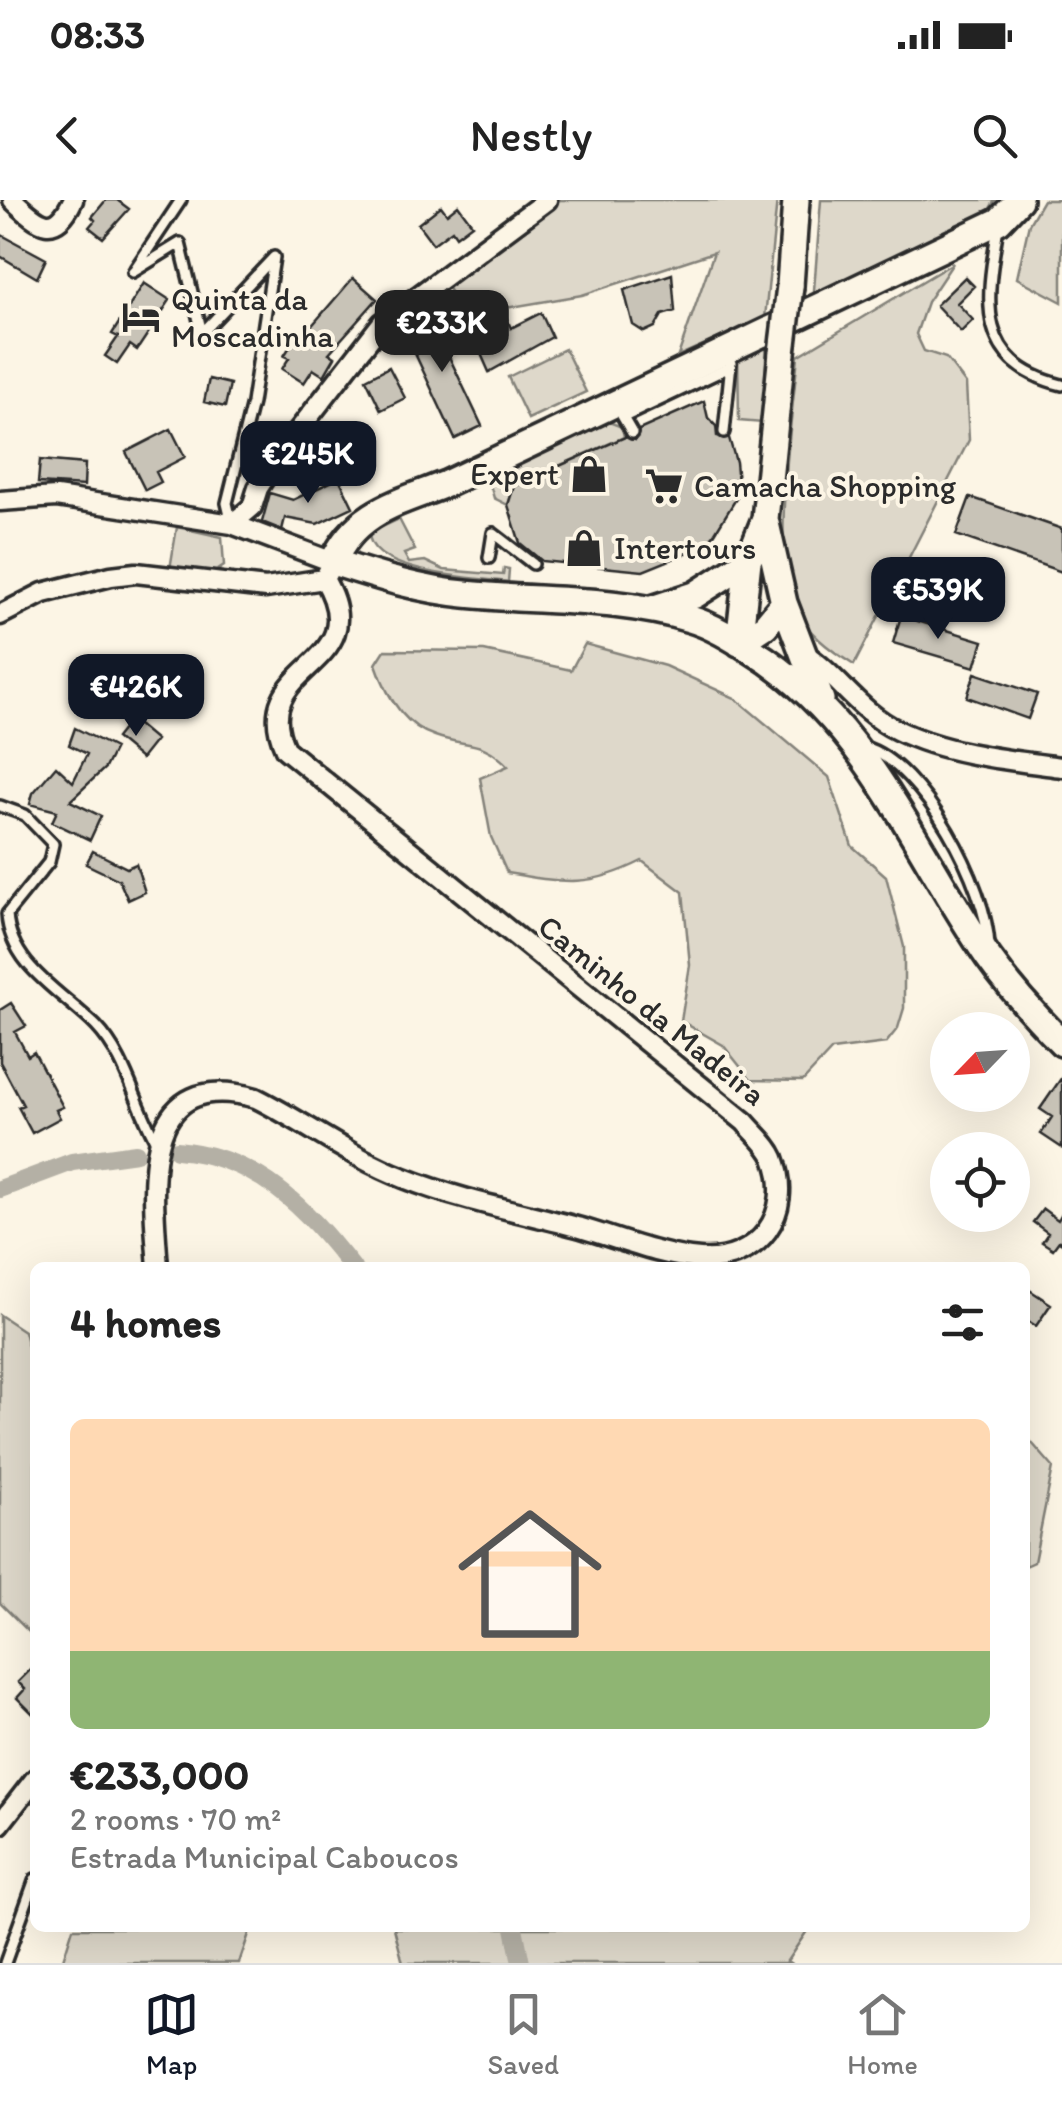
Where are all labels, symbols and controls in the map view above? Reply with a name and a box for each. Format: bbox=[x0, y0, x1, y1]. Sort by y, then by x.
text: 08:33 bbox=[50, 12, 145, 58]
icon: back bbox=[40, 108, 95, 163]
text: Nestly bbox=[470, 108, 592, 162]
icon: search bbox=[967, 108, 1022, 163]
place label: Quinta da Moscadinha bbox=[171, 280, 334, 355]
pin: €233K bbox=[372, 290, 512, 375]
hotel icon: Quinta da Moscadinha bbox=[120, 296, 162, 338]
text: €233K bbox=[397, 303, 487, 341]
pin: €245K bbox=[238, 421, 378, 506]
text: €245K bbox=[262, 434, 354, 472]
shop icon: Expert bbox=[568, 453, 610, 495]
place label: Expert bbox=[470, 455, 559, 493]
supermarket icon: Camacha Shopping bbox=[643, 465, 685, 507]
place label: Camacha Shopping bbox=[694, 467, 957, 505]
shop icon: Intertours bbox=[563, 527, 605, 569]
place label: Intertours bbox=[614, 529, 757, 567]
pin: €539K bbox=[868, 557, 1008, 642]
text: €539K bbox=[893, 570, 983, 608]
pin: €426K bbox=[66, 654, 206, 739]
text: €426K bbox=[90, 667, 182, 705]
street label: Caminho da Madeira bbox=[531, 907, 774, 1114]
north arrow bbox=[930, 1012, 1030, 1112]
map controls bbox=[930, 1012, 1030, 1232]
button: locate bbox=[930, 1132, 1030, 1232]
icon: filters bbox=[935, 1295, 990, 1350]
text: 4 homes bbox=[70, 1297, 221, 1348]
icon: home bbox=[440, 1484, 620, 1664]
text: €233,000 bbox=[70, 1749, 249, 1800]
text: 2 rooms · 70 m² bbox=[70, 1800, 281, 1838]
text: Estrada Municipal Caboucos bbox=[70, 1838, 459, 1876]
tab: Map bbox=[144, 1987, 199, 2081]
tab: Saved bbox=[487, 1987, 559, 2081]
tab: Home bbox=[847, 1987, 918, 2081]

